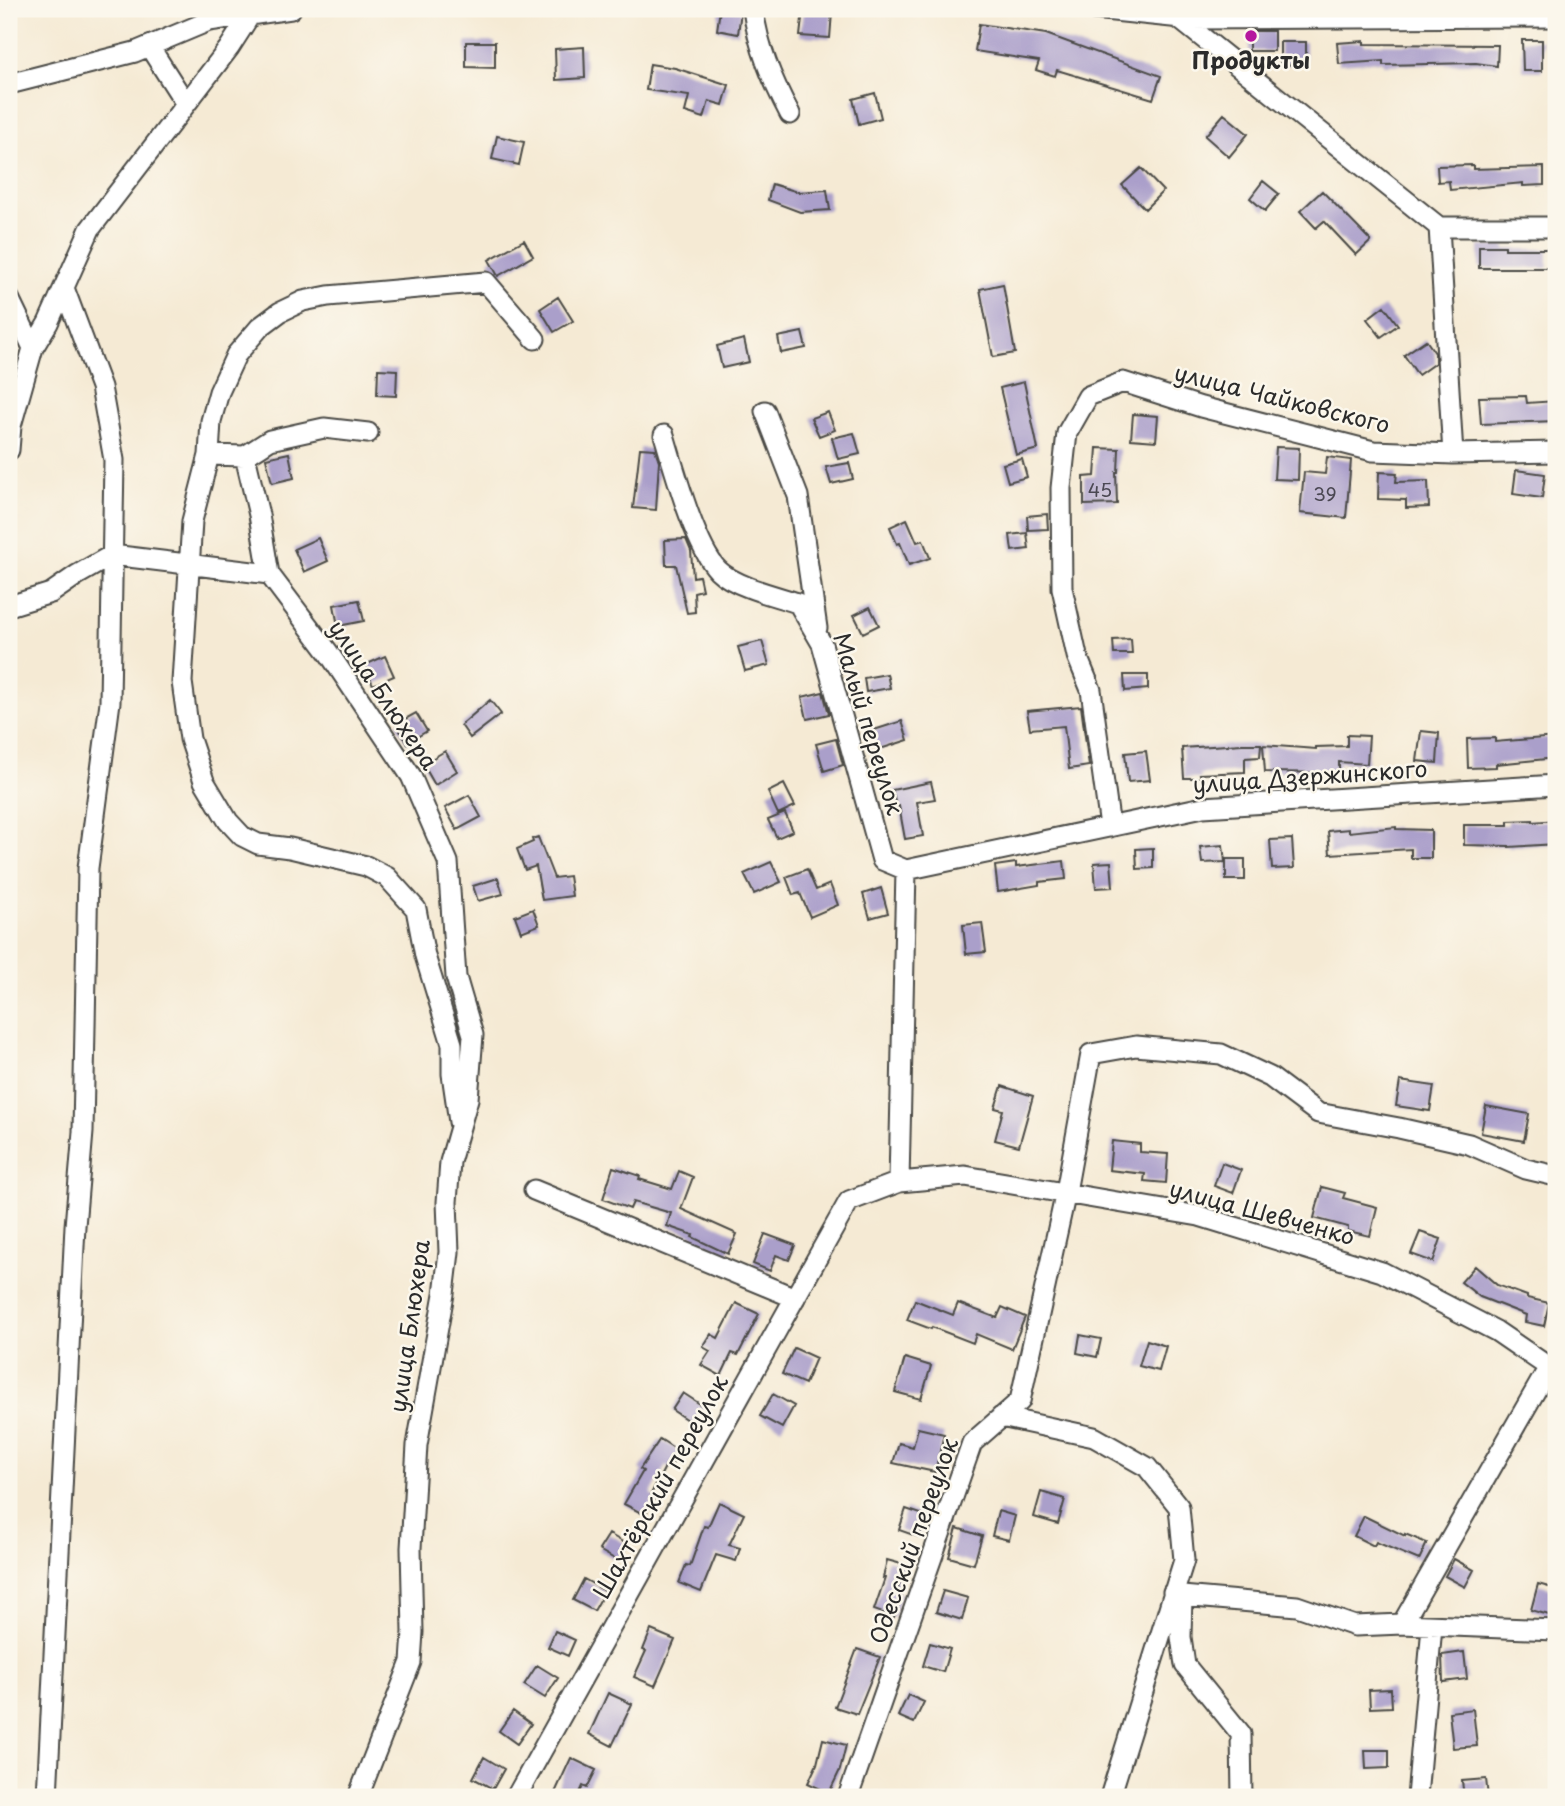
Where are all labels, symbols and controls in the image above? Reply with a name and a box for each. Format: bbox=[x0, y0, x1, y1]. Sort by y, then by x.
marker: Продукты bbox=[1243, 28, 1259, 44]
place label: Продукты bbox=[1192, 42, 1310, 77]
street label: улица Чайковского bbox=[1171, 354, 1394, 441]
house number: 45 bbox=[1088, 475, 1112, 503]
house number: 39 bbox=[1313, 479, 1337, 507]
street label: улица Блюхера bbox=[321, 612, 448, 777]
street label: Малый переулок bbox=[825, 628, 914, 819]
street label: улица Дзержинского bbox=[1191, 750, 1428, 801]
street label: улица Шевченко bbox=[1166, 1170, 1359, 1253]
street label: улица Блюхера bbox=[379, 1236, 438, 1415]
street label: Шахтёрский переулок bbox=[583, 1368, 736, 1605]
street label: Одесский переулок bbox=[859, 1432, 966, 1649]

